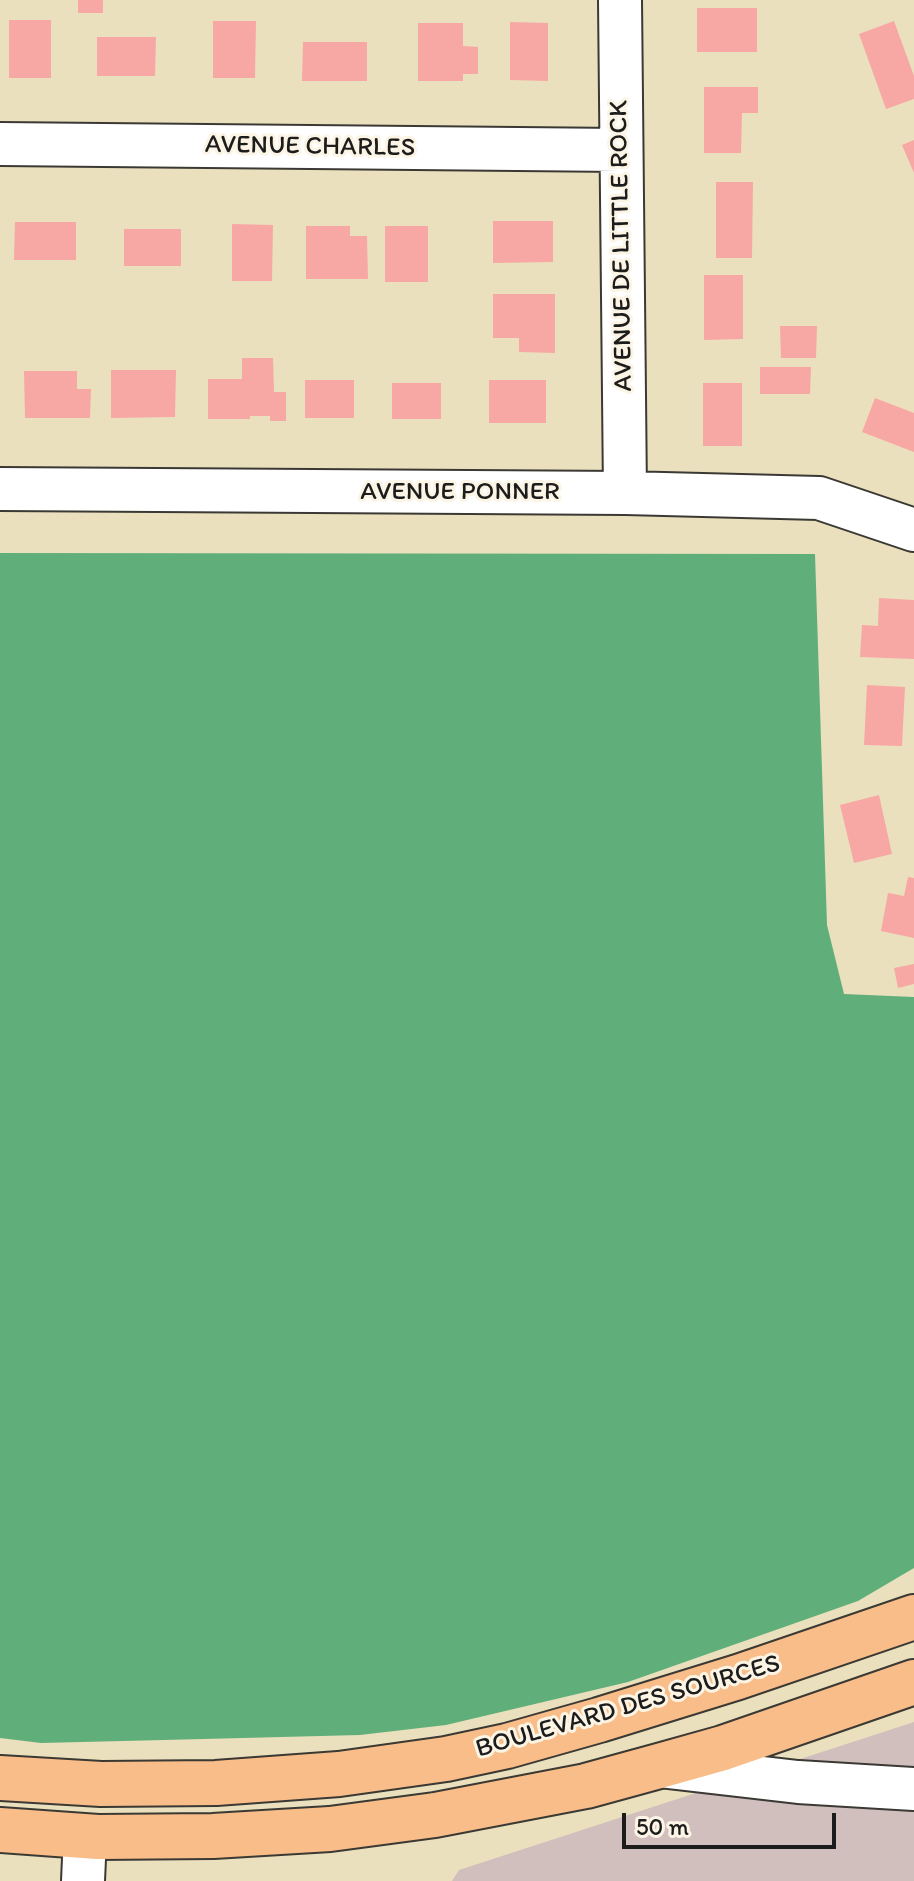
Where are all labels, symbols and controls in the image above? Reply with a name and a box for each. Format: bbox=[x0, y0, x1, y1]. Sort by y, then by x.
street label: AVENUE DE LITTLE ROCK bbox=[604, 100, 640, 392]
street label: AVENUE CHARLES bbox=[205, 130, 415, 164]
street label: AVENUE PONNER bbox=[360, 476, 560, 508]
street label: BOULEVARD DES SOURCES bbox=[472, 1649, 784, 1765]
scale bar bbox=[626, 1797, 840, 1847]
text: 50 m bbox=[636, 1812, 689, 1841]

